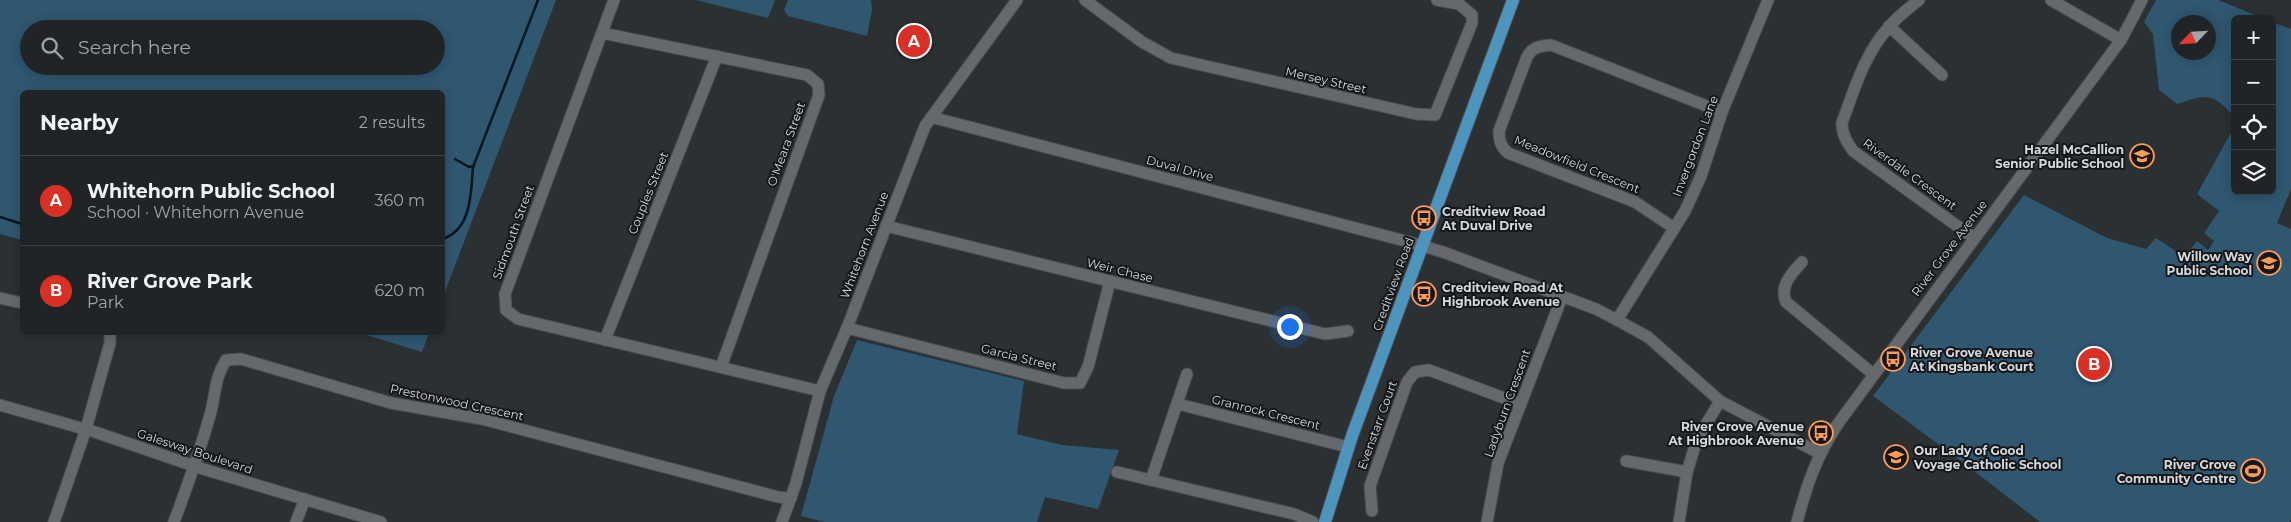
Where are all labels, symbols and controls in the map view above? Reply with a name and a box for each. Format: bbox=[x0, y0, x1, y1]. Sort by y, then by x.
north arrow bbox=[2171, 15, 2216, 60]
map controls bbox=[2231, 15, 2276, 195]
button: + bbox=[2231, 15, 2276, 60]
search box bbox=[20, 20, 445, 75]
pin: A bbox=[898, 22, 930, 60]
icon: search bbox=[38, 34, 66, 62]
text: Search here bbox=[78, 36, 191, 59]
button: − bbox=[2231, 60, 2276, 105]
street label: Mersey Street bbox=[1284, 63, 1368, 97]
street label: Invergordon Lane bbox=[1669, 94, 1721, 198]
street label: O'Meara Street bbox=[764, 100, 808, 188]
button: locate bbox=[2231, 105, 2276, 150]
text: Nearby bbox=[40, 110, 119, 135]
text: 2 results bbox=[359, 113, 425, 132]
street label: Meadowfield Crescent bbox=[1512, 132, 1642, 196]
street label: Riverdale Crescent bbox=[1860, 135, 1960, 213]
place label: Hazel McCallion Senior Public School bbox=[1995, 142, 2124, 171]
school or university icon: Hazel McCallion Senior Public School bbox=[2129, 143, 2155, 169]
street label: Couples Street bbox=[625, 149, 671, 236]
button: layers bbox=[2231, 150, 2276, 195]
street label: Duval Drive bbox=[1145, 152, 1215, 184]
text: Whitehorn Public School bbox=[87, 180, 335, 203]
street label: Sidmouth Street bbox=[489, 183, 537, 281]
street label: Whitehorn Avenue bbox=[837, 189, 891, 301]
text: A bbox=[50, 191, 62, 210]
text: 360 m bbox=[374, 191, 425, 210]
street label: River Grove Avenue bbox=[1908, 197, 1990, 299]
text: School · Whitehorn Avenue bbox=[87, 203, 304, 222]
place label: Creditview Road At Duval Drive bbox=[1441, 204, 1546, 233]
bus stop icon: Creditview Road At Duval Drive bbox=[1411, 205, 1437, 231]
street label: Creditview Road bbox=[1369, 235, 1417, 333]
place label: Willow Way Public School bbox=[2167, 249, 2253, 278]
school or university icon: Willow Way Public School bbox=[2256, 250, 2282, 276]
street label: Weir Chase bbox=[1085, 255, 1155, 285]
text: River Grove Park bbox=[87, 270, 253, 293]
place label: Creditview Road At Highbrook Avenue bbox=[1442, 280, 1564, 309]
text: B bbox=[50, 281, 62, 300]
text: 620 m bbox=[374, 281, 425, 300]
bus stop icon: Creditview Road At Highbrook Avenue bbox=[1411, 281, 1437, 307]
text: Park bbox=[87, 293, 124, 312]
your location bbox=[1277, 314, 1303, 340]
street label: Garcia Street bbox=[980, 340, 1058, 374]
place label: River Grove Avenue At Kingsbank Court bbox=[1909, 345, 2034, 374]
pin: B bbox=[2078, 345, 2110, 383]
bus stop icon: River Grove Avenue At Kingsbank Court bbox=[1880, 346, 1906, 372]
street label: Ladyburn Crescent bbox=[1480, 347, 1534, 459]
street label: Evenstarr Court bbox=[1354, 378, 1400, 472]
street label: Prestonwood Crescent bbox=[389, 381, 525, 424]
street label: Granrock Crescent bbox=[1210, 391, 1322, 433]
place label: River Grove Avenue At Highbrook Avenue bbox=[1667, 419, 1804, 448]
bus stop icon: River Grove Avenue At Highbrook Avenue bbox=[1808, 420, 1834, 446]
street label: Galesway Boulevard bbox=[135, 425, 255, 477]
place label: Our Lady of Good Voyage Catholic School bbox=[1913, 443, 2061, 472]
school or university icon: Our Lady of Good Voyage Catholic School bbox=[1883, 444, 1909, 470]
place label: River Grove Community Centre bbox=[2117, 457, 2236, 486]
sports icon: River Grove Community Centre bbox=[2240, 458, 2266, 484]

